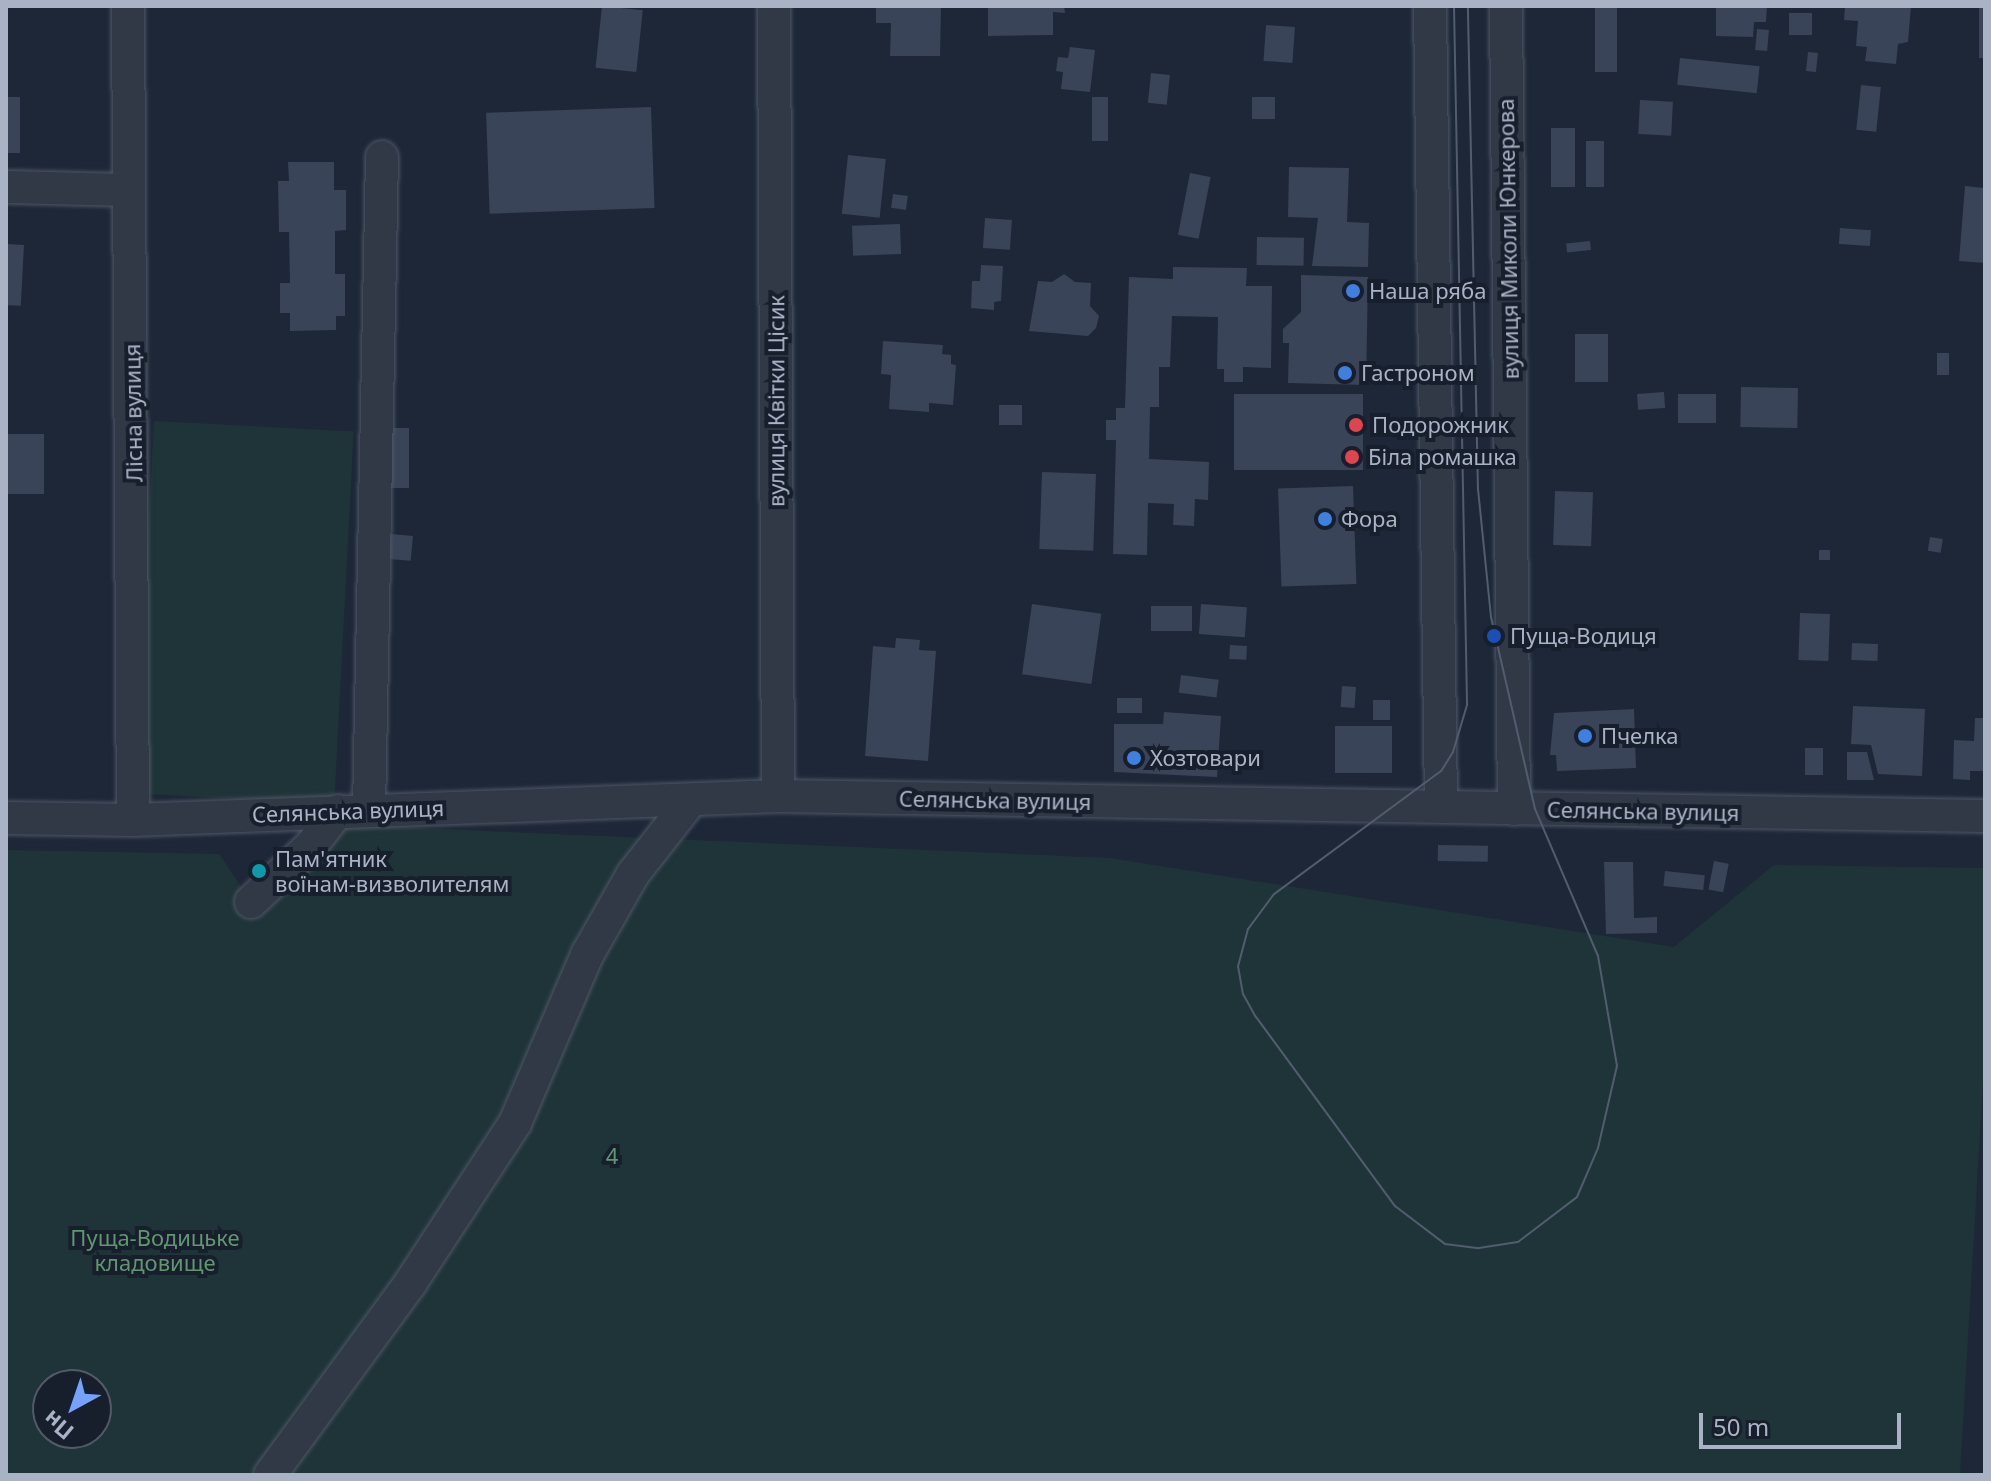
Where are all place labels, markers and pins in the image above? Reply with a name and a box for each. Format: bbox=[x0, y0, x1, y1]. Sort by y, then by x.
place label: Наша ряба bbox=[1369, 278, 1486, 304]
marker: Наша ряба bbox=[1344, 282, 1362, 300]
place label: Гастроном bbox=[1361, 360, 1475, 386]
marker: Гастроном bbox=[1336, 364, 1354, 382]
place label: Подорожник bbox=[1372, 412, 1509, 438]
marker: Подорожник bbox=[1347, 416, 1365, 434]
place label: Біла ромашка bbox=[1368, 444, 1517, 470]
marker: Біла ромашка bbox=[1343, 448, 1361, 466]
place label: Фора bbox=[1341, 506, 1398, 532]
marker: Фора bbox=[1316, 510, 1334, 528]
place label: Пуща-Водиця bbox=[1510, 623, 1657, 649]
marker: Пуща-Водиця bbox=[1485, 627, 1503, 645]
place label: Пчелка bbox=[1601, 723, 1679, 749]
marker: Пчелка bbox=[1576, 727, 1594, 745]
place label: Хозтовари bbox=[1150, 745, 1261, 771]
marker: Хозтовари bbox=[1125, 749, 1143, 767]
place label: Пам'ятник воїнам-визволителям bbox=[275, 845, 509, 896]
marker: Пам'ятник воїнам-визволителям bbox=[250, 862, 268, 880]

